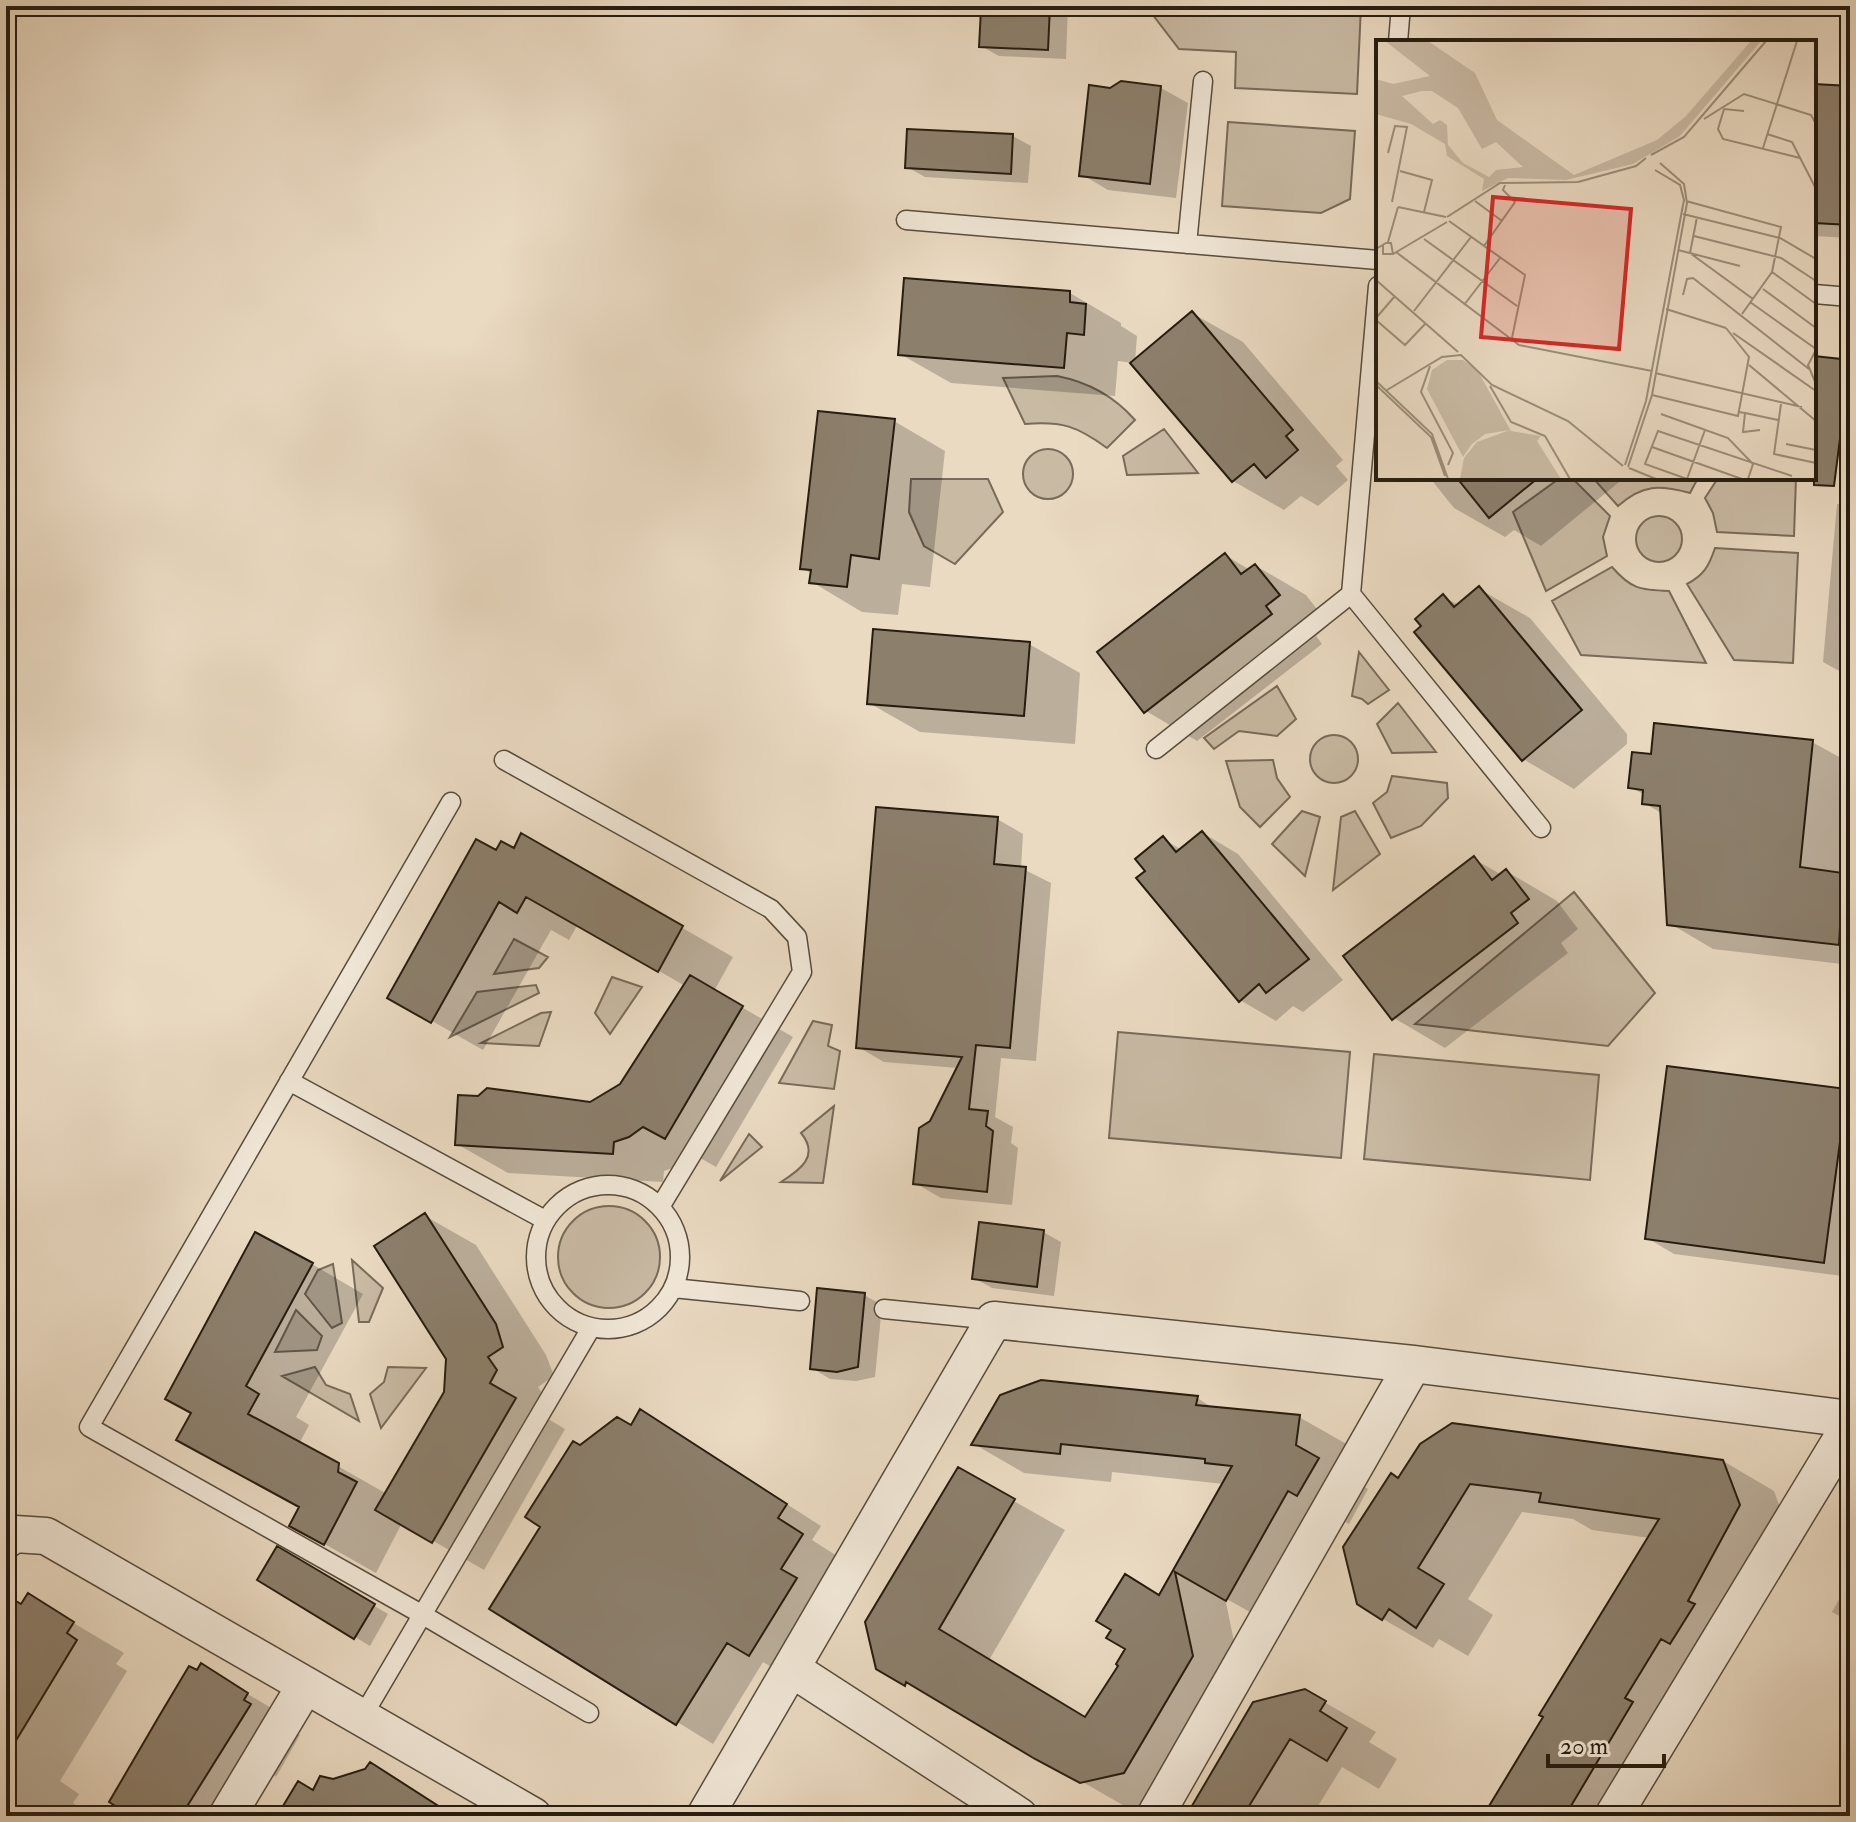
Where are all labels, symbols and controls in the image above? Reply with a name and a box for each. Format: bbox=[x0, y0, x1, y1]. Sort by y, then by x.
inset map bbox=[1376, 40, 1816, 480]
scale bar bbox=[1548, 1718, 1664, 1768]
text: 20 m bbox=[1560, 1731, 1609, 1762]

